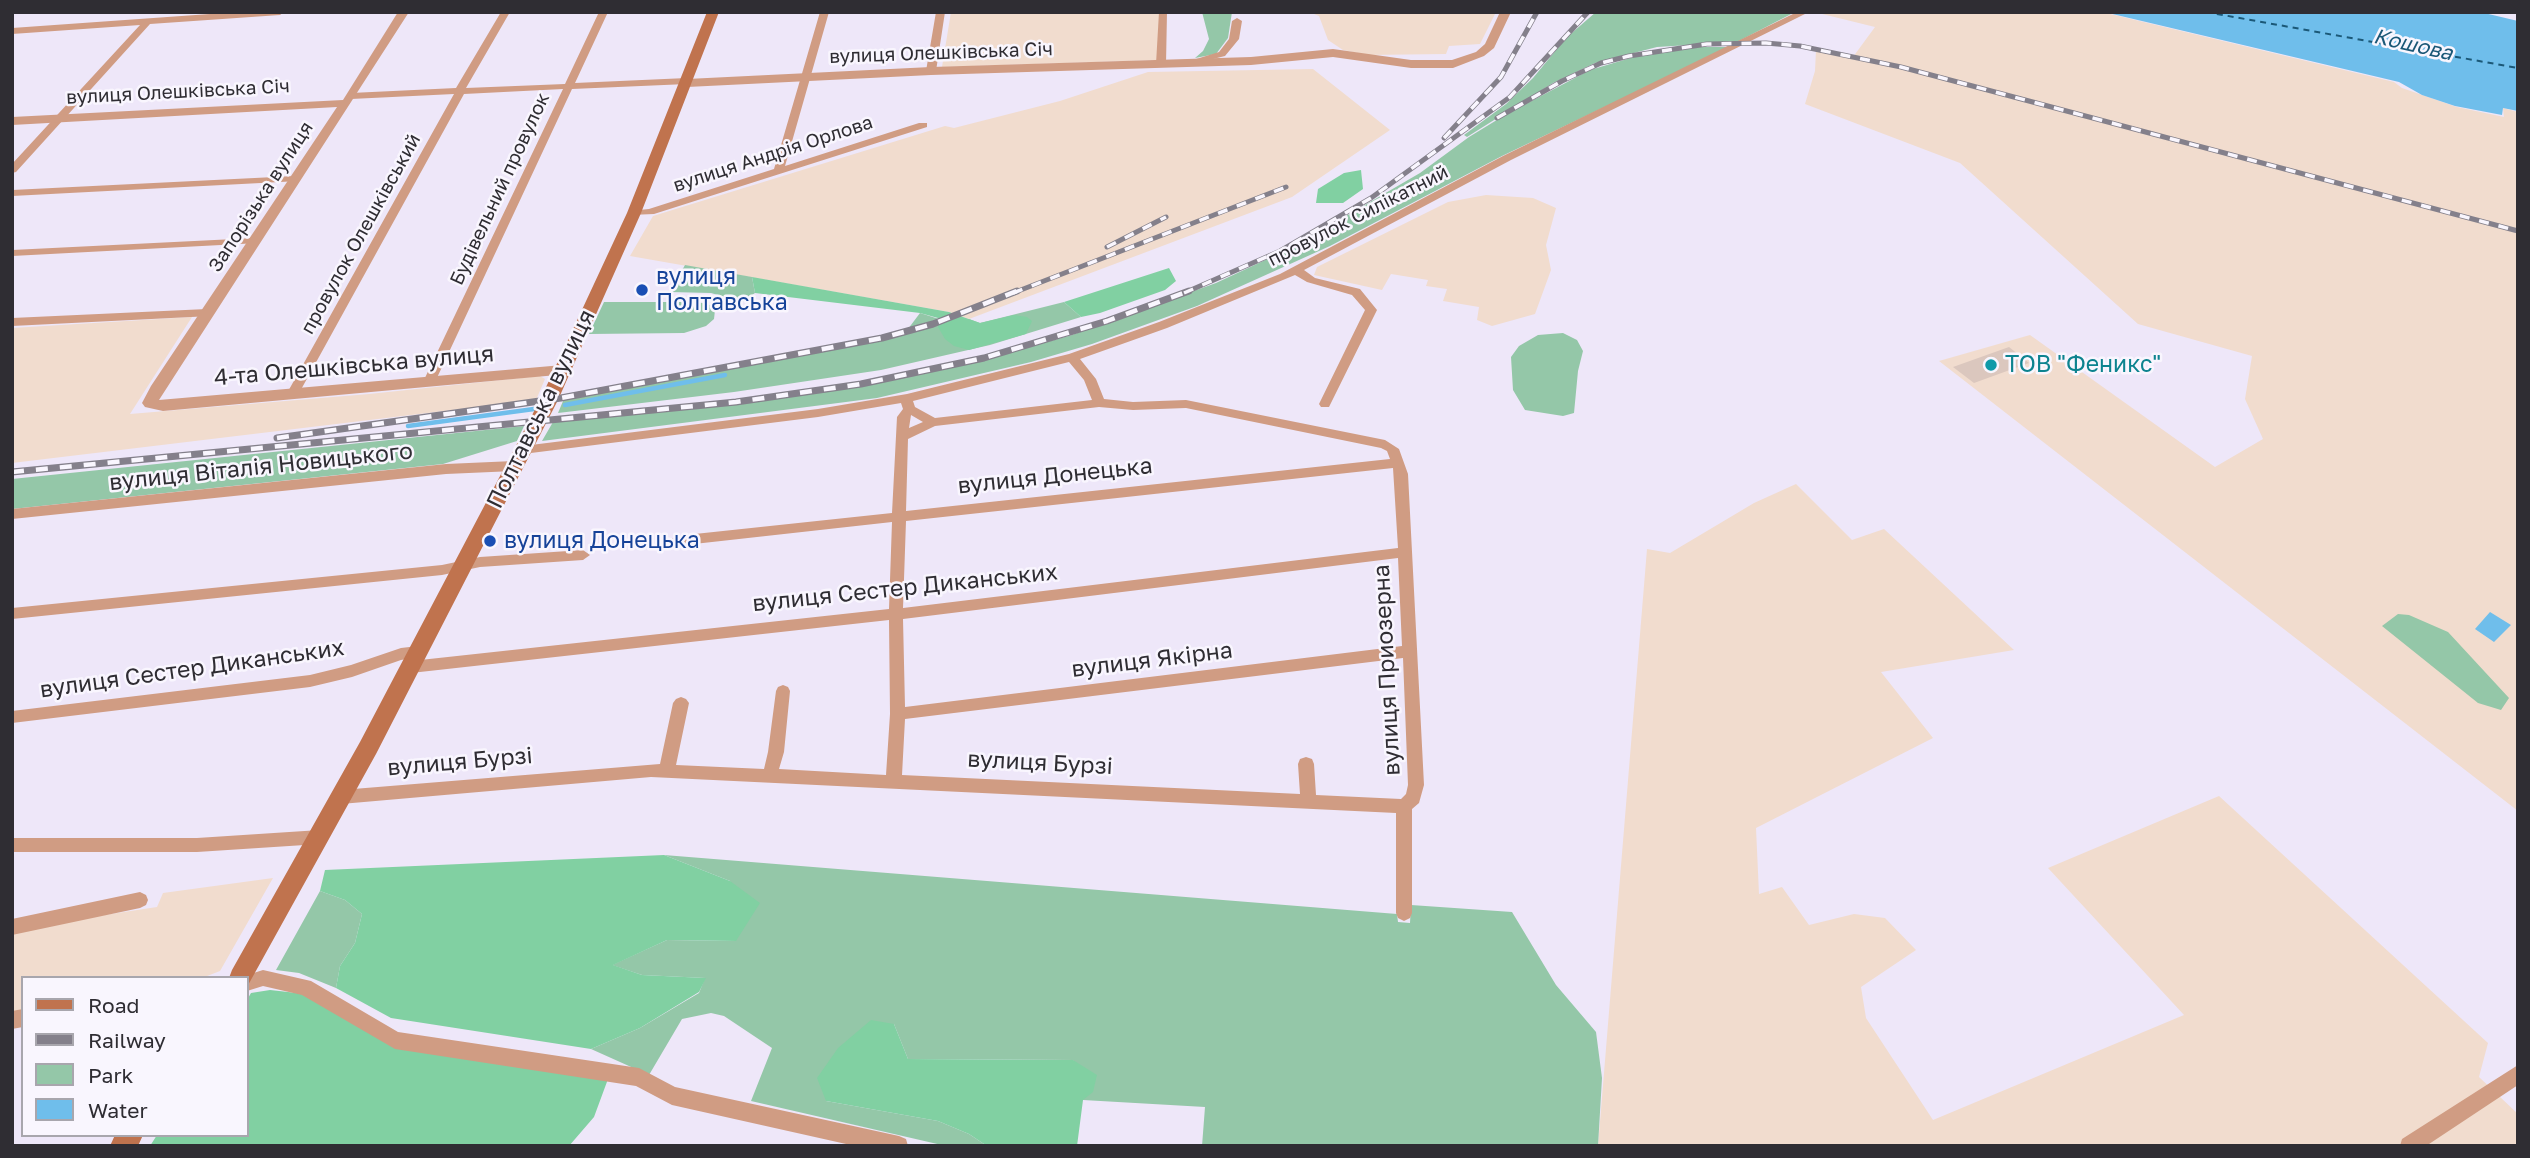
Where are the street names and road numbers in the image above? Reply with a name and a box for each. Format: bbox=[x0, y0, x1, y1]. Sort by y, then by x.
street label: вулиця Олешківська Січ bbox=[829, 38, 1053, 68]
street label: вулиця Олешківська Січ bbox=[66, 75, 290, 109]
street label: Будівельний провулок bbox=[445, 89, 555, 289]
street label: вулиця Андрія Орлова bbox=[670, 111, 876, 197]
street label: Запорізька вулиця bbox=[204, 118, 318, 276]
street label: провулок Олешківський bbox=[296, 130, 426, 338]
street label: провулок Силікатний bbox=[1264, 161, 1452, 271]
street label: Полтавська вулиця bbox=[481, 305, 601, 513]
street label: 4-та Олешківська вулиця bbox=[213, 340, 495, 392]
street label: вулиця Віталія Новицького bbox=[108, 437, 414, 497]
street label: вулиця Донецька bbox=[956, 452, 1154, 500]
street label: вулиця Сестер Диканських bbox=[751, 558, 1059, 618]
street label: вулиця Приозерна bbox=[1368, 564, 1406, 776]
street label: вулиця Сестер Диканських bbox=[38, 634, 346, 704]
street label: вулиця Якірна bbox=[1070, 636, 1234, 684]
street label: вулиця Бурзі bbox=[386, 742, 534, 782]
street label: вулиця Бурзі bbox=[967, 745, 1113, 781]

